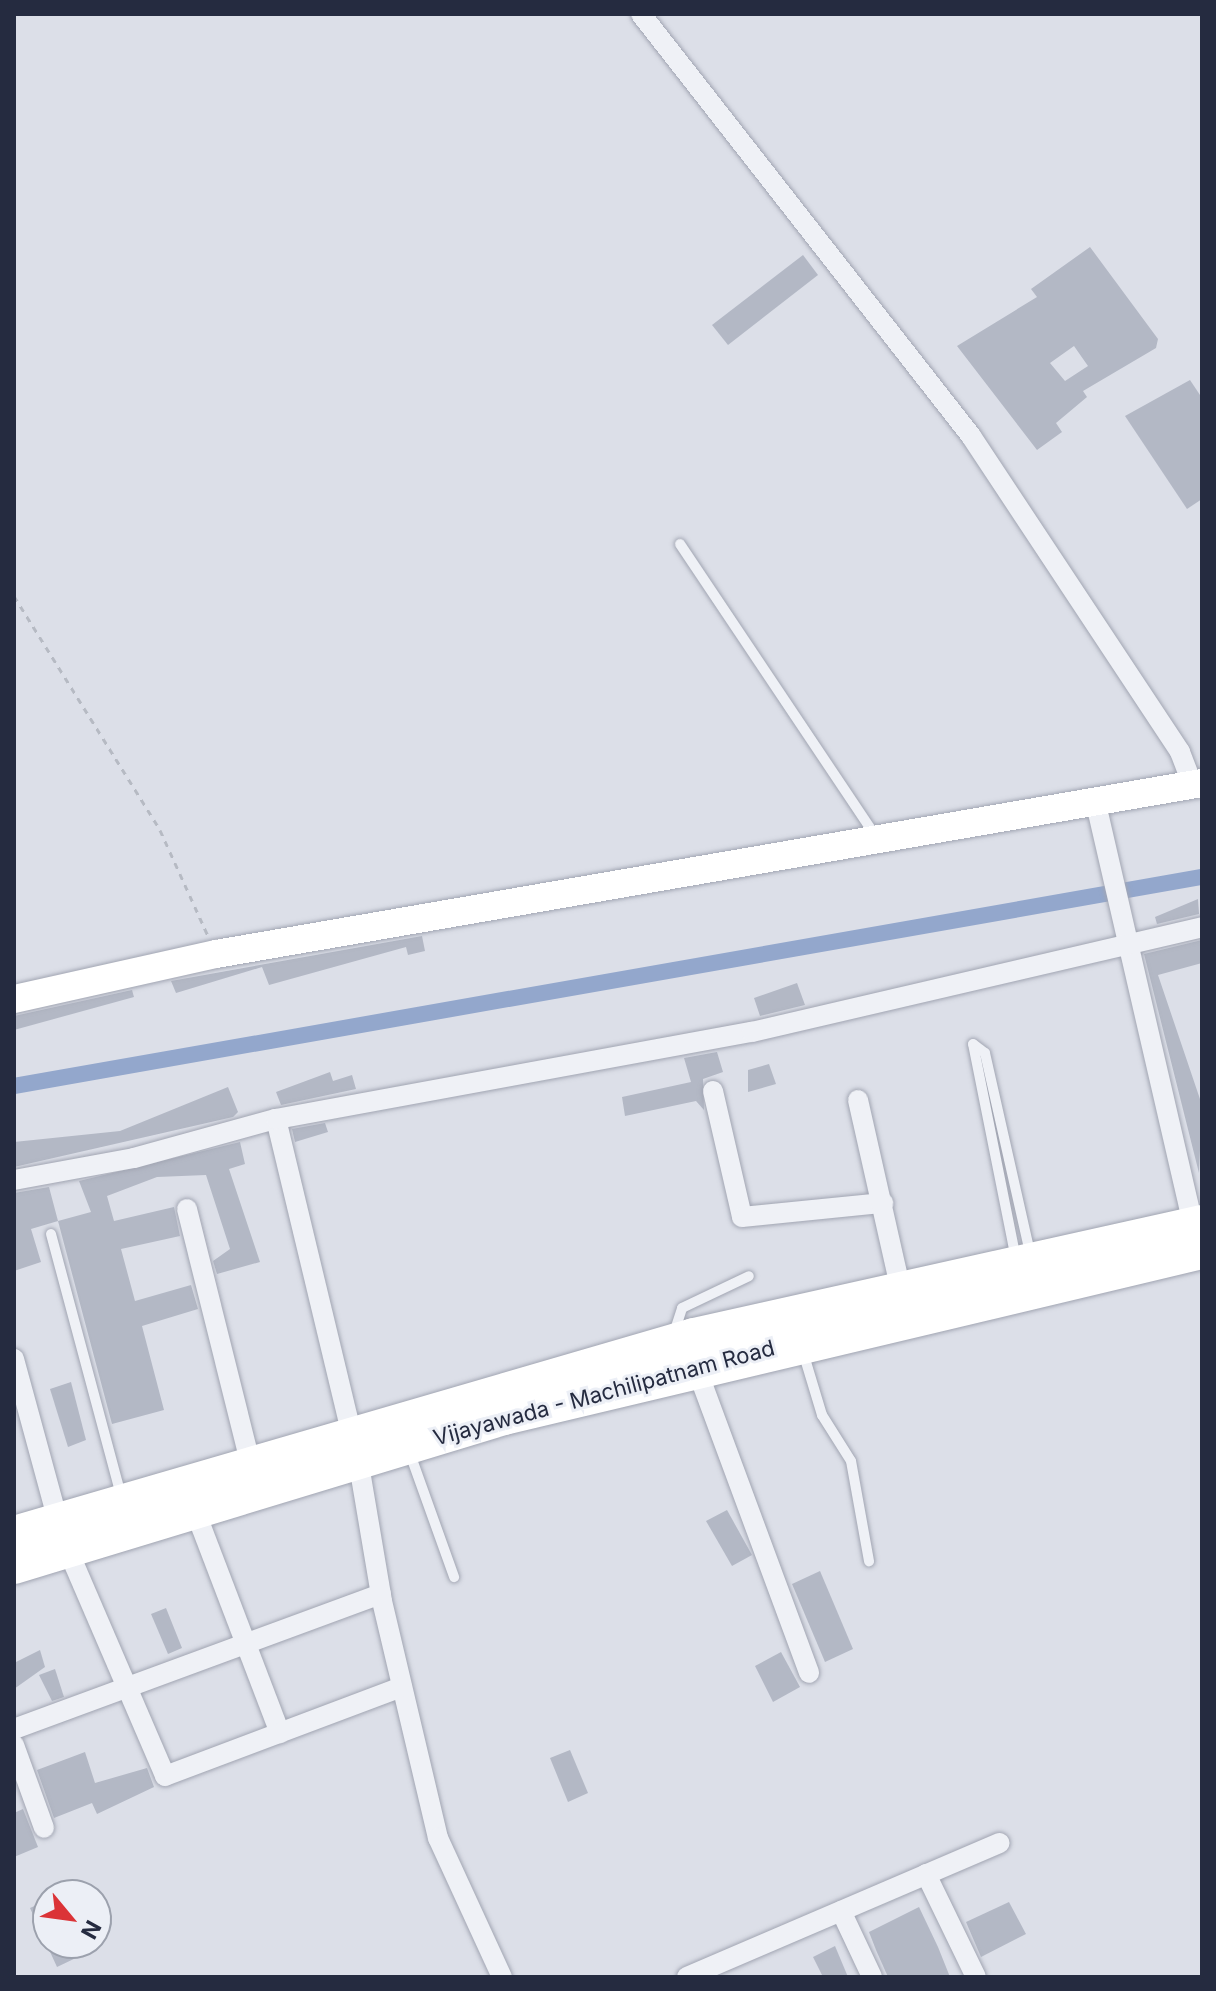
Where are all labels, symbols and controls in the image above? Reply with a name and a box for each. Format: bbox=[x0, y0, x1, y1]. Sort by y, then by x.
street label: Vijayawada - Machilipatnam Road bbox=[431, 1335, 777, 1451]
north arrow bbox=[32, 1879, 112, 1959]
text: N bbox=[76, 1916, 107, 1943]

